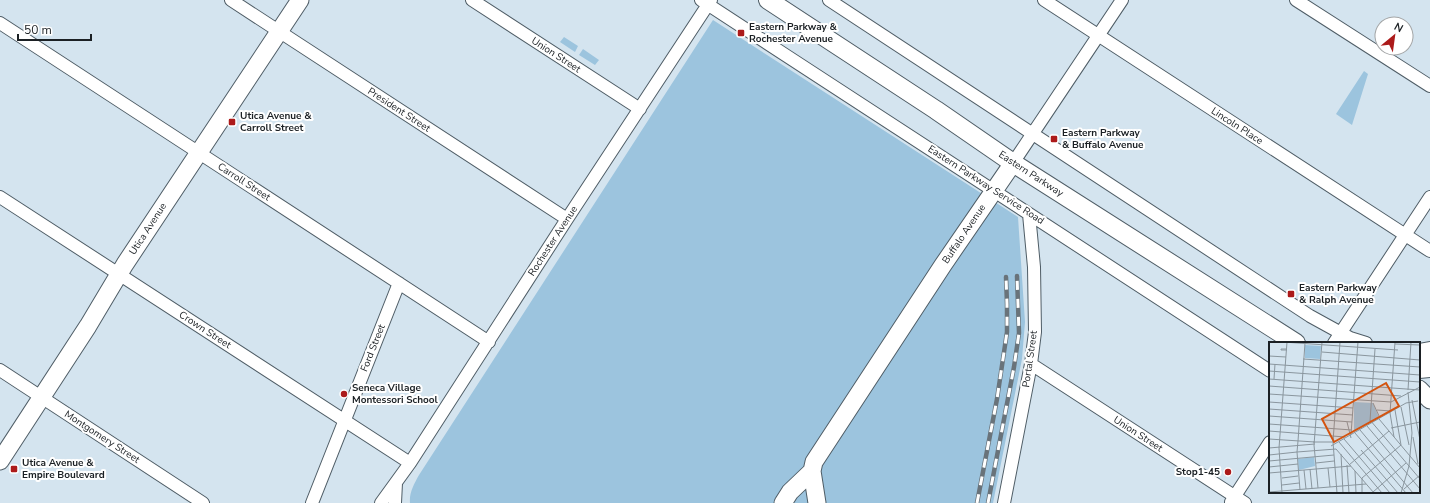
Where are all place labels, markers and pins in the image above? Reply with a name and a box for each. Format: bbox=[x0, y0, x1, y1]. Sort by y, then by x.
place label: Eastern Parkway & Rochester Avenue bbox=[749, 20, 838, 46]
marker: Eastern Parkway & Rochester Avenue bbox=[736, 28, 746, 38]
place label: Utica Avenue & Carroll Street bbox=[240, 109, 312, 135]
marker: Utica Avenue & Carroll Street bbox=[227, 117, 237, 127]
place label: Eastern Parkway & Buffalo Avenue bbox=[1062, 126, 1144, 152]
marker: Eastern Parkway & Buffalo Avenue bbox=[1049, 134, 1059, 144]
place label: Eastern Parkway & Ralph Avenue bbox=[1299, 281, 1378, 307]
marker: Eastern Parkway & Ralph Avenue bbox=[1286, 289, 1296, 299]
place label: Seneca Village Montessori School bbox=[352, 381, 439, 407]
marker: Seneca Village Montessori School bbox=[339, 389, 349, 399]
place label: Utica Avenue & Empire Boulevard bbox=[22, 456, 105, 482]
marker: Utica Avenue & Empire Boulevard bbox=[9, 464, 19, 474]
place label: Stop1-45 bbox=[1176, 465, 1220, 479]
marker: Stop1-45 bbox=[1223, 467, 1233, 477]

